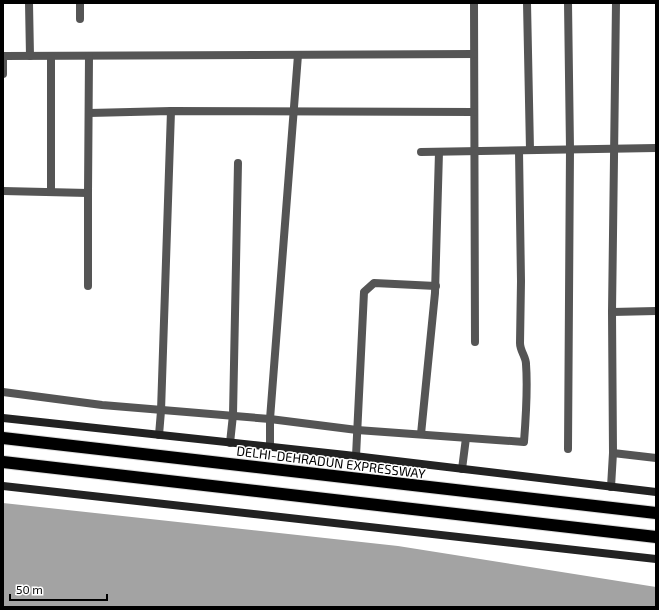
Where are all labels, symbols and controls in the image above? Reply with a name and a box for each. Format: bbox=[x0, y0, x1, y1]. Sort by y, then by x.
street label: DELHI-DEHRADUN EXPRESSWAY bbox=[236, 442, 427, 482]
scale bar bbox=[10, 576, 107, 602]
text: 50 m bbox=[16, 582, 43, 596]

